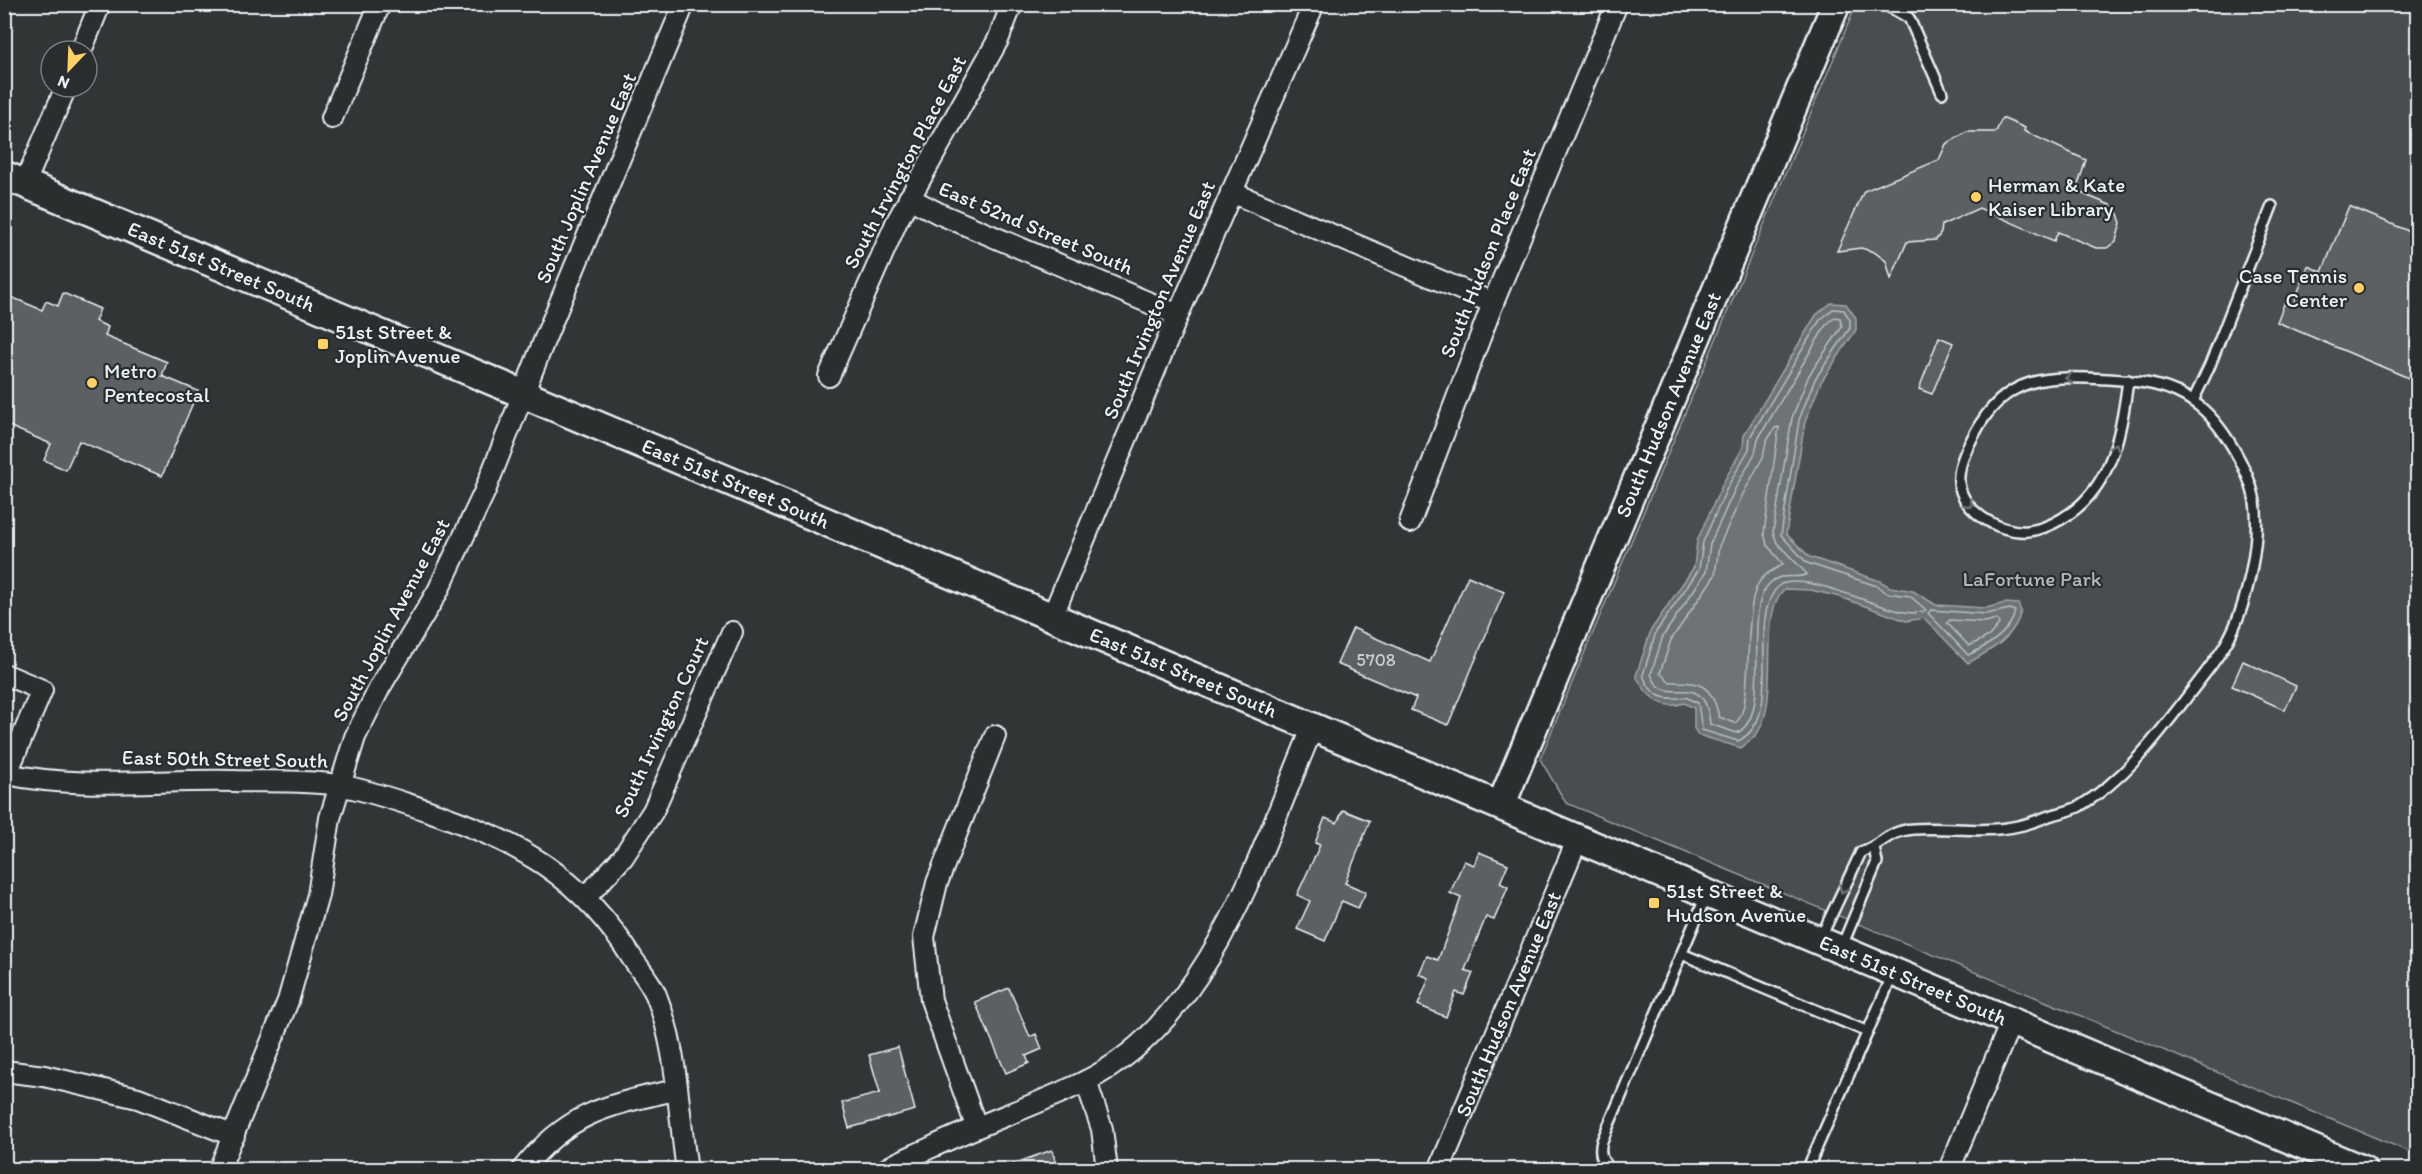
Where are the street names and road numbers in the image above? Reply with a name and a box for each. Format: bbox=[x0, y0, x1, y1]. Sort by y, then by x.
street label: South Irvington Place East bbox=[838, 51, 971, 273]
street label: South Joplin Avenue East bbox=[530, 69, 641, 287]
street label: South Hudson Place East bbox=[1434, 144, 1541, 361]
street label: East 52nd Street South bbox=[935, 175, 1137, 280]
street label: South Irvington Avenue East bbox=[1097, 177, 1220, 423]
street label: East 51st Street South bbox=[124, 216, 319, 317]
street label: South Hudson Avenue East bbox=[1610, 288, 1726, 521]
street label: East 51st Street South bbox=[638, 432, 833, 534]
street label: South Joplin Avenue East bbox=[326, 514, 455, 726]
street label: East 51st Street South bbox=[1086, 621, 1281, 723]
street label: South Irvington Court bbox=[608, 632, 714, 821]
street label: East 50th Street South bbox=[122, 744, 328, 773]
street label: South Hudson Avenue East bbox=[1450, 887, 1566, 1120]
street label: East 51st Street South bbox=[1816, 929, 2011, 1030]

